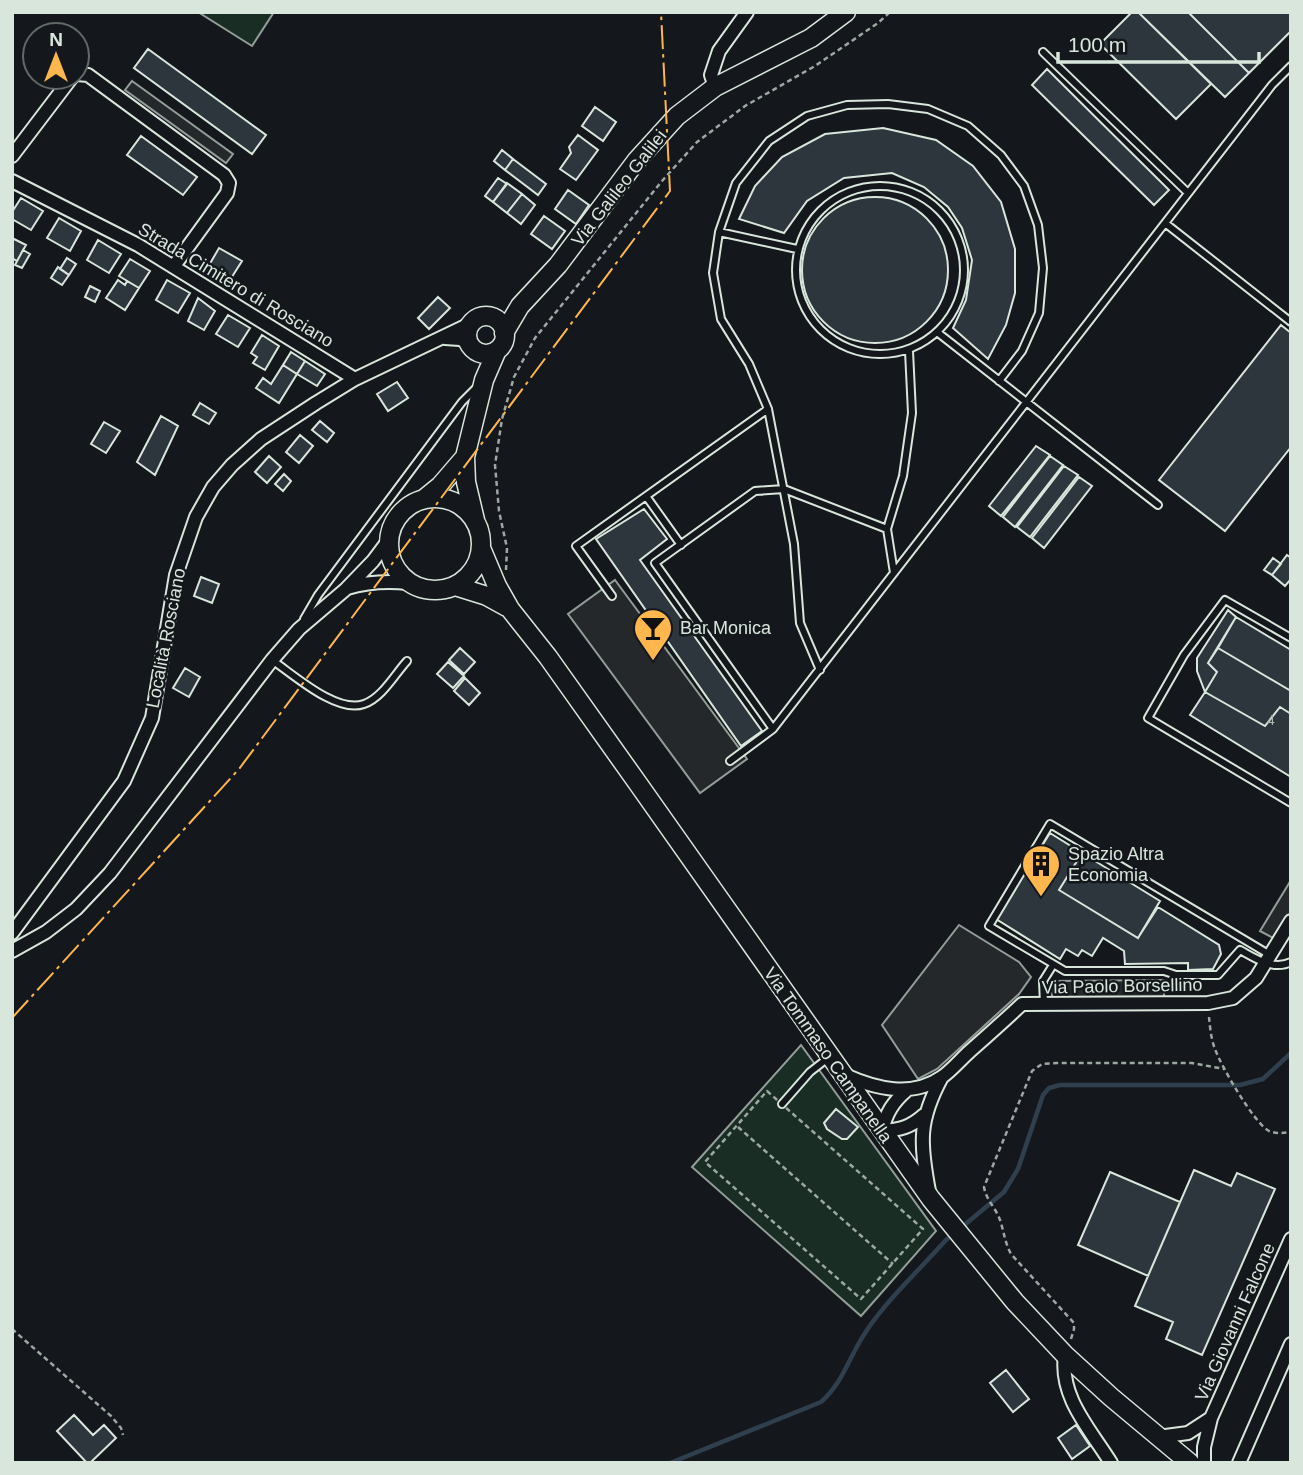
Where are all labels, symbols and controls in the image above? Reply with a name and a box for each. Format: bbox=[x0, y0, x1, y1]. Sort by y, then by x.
north arrow bbox=[21, 21, 91, 91]
scale bar bbox=[1058, 21, 1259, 65]
text: N bbox=[49, 29, 63, 50]
text: 100 m bbox=[1068, 33, 1126, 56]
street label: Via Galileo Galilei bbox=[567, 126, 671, 250]
street label: Strada Cimitero di Rosciano bbox=[135, 219, 337, 351]
street label: Località Rosciano bbox=[143, 566, 189, 710]
bar icon: Bar Monica bbox=[632, 607, 674, 662]
place label: Bar Monica bbox=[680, 618, 772, 638]
house number: 4 bbox=[1267, 712, 1275, 728]
building icon: Spazio Altra Economia bbox=[1020, 843, 1062, 898]
place label: Spazio Altra Economia bbox=[1068, 844, 1165, 885]
street label: Via Tommaso Campanella bbox=[760, 963, 897, 1147]
street label: Via Paolo Borsellino bbox=[1041, 975, 1203, 997]
street label: Via Giovanni Falcone bbox=[1191, 1240, 1279, 1404]

